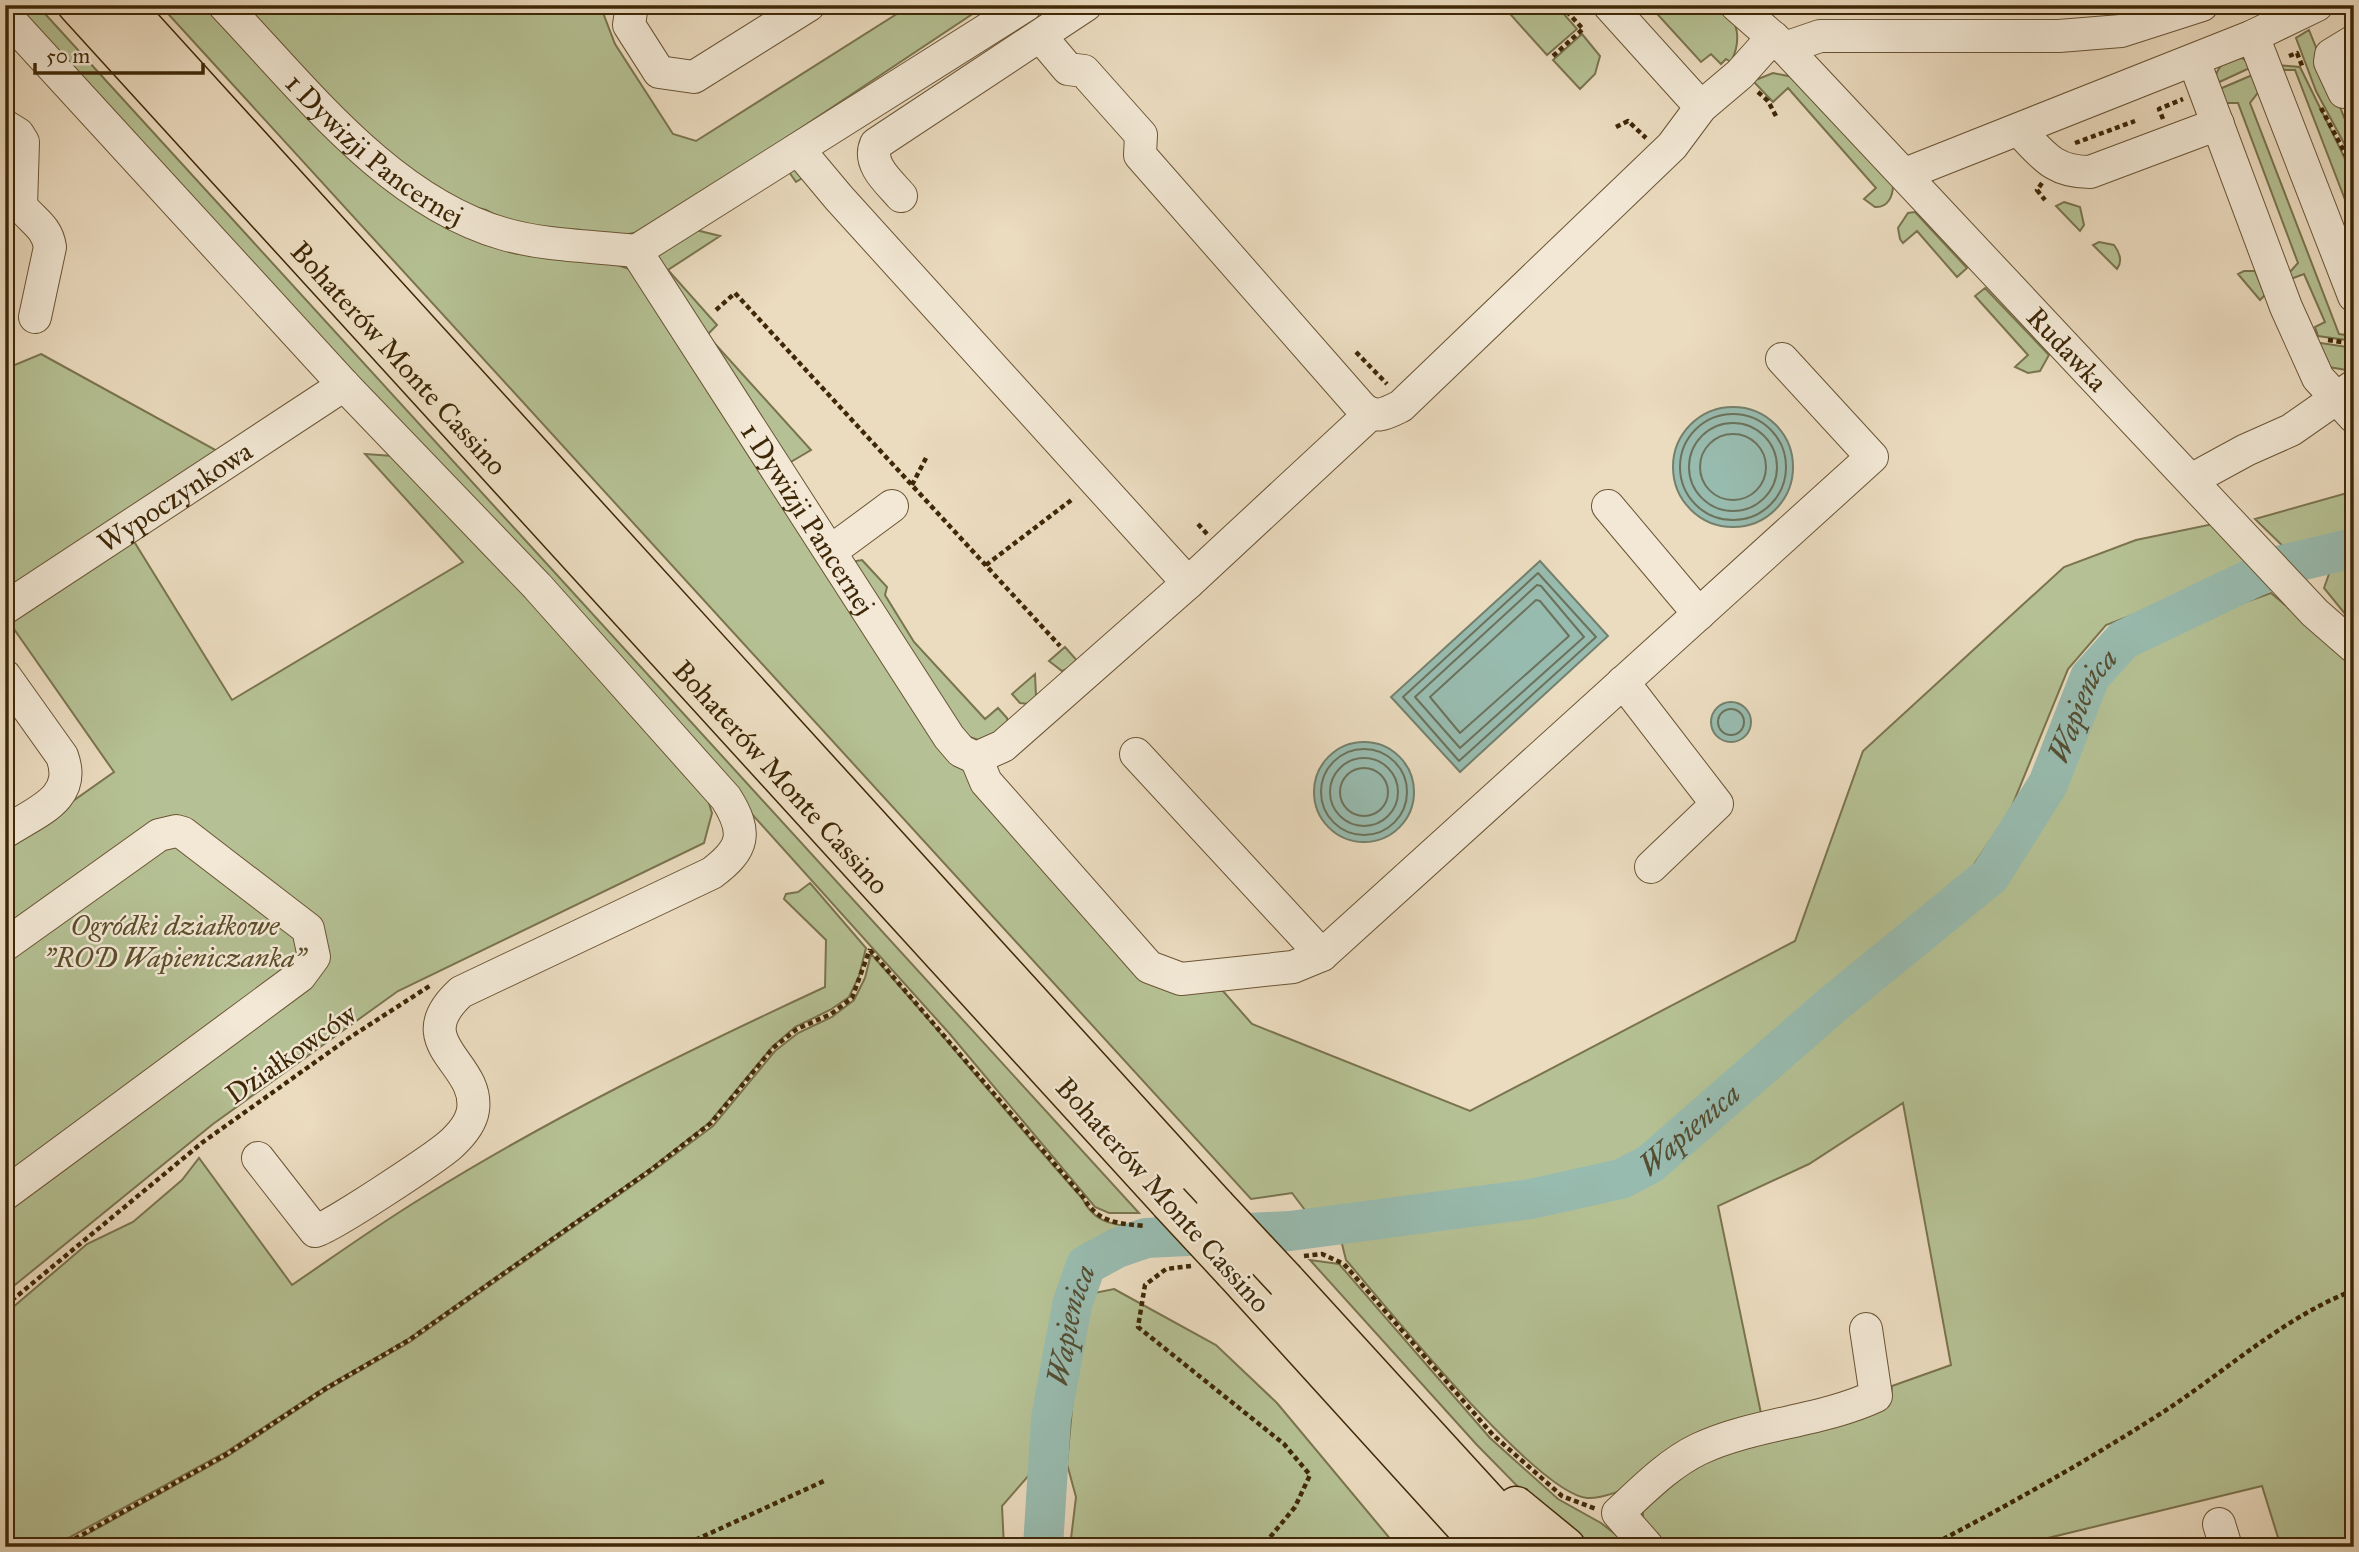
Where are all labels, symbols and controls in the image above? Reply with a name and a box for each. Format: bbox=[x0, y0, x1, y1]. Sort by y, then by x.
scale bar bbox=[35, 32, 203, 76]
text: 50 m bbox=[46, 43, 91, 69]
street label: 1 Dywizji Pancernej bbox=[278, 66, 469, 234]
street label: Bohaterów Monte Cassino bbox=[284, 234, 515, 482]
street label: Rudawka bbox=[2019, 300, 2116, 399]
street label: 1 Dywizji Pancernej bbox=[733, 416, 883, 621]
street label: Wypoczynkowa bbox=[91, 433, 259, 560]
water label: Wapienica bbox=[2040, 641, 2125, 768]
street label: Bohaterów Monte Cassino bbox=[666, 653, 897, 901]
park label: Ogródki działkowe "ROD Wapieniczanka" bbox=[44, 908, 309, 975]
street label: Działkowców bbox=[219, 996, 364, 1112]
street label: Bohaterów Monte Cassino bbox=[1048, 1070, 1278, 1320]
water label: Wapienica bbox=[1631, 1076, 1748, 1184]
water label: Wapienica bbox=[1039, 1260, 1103, 1389]

